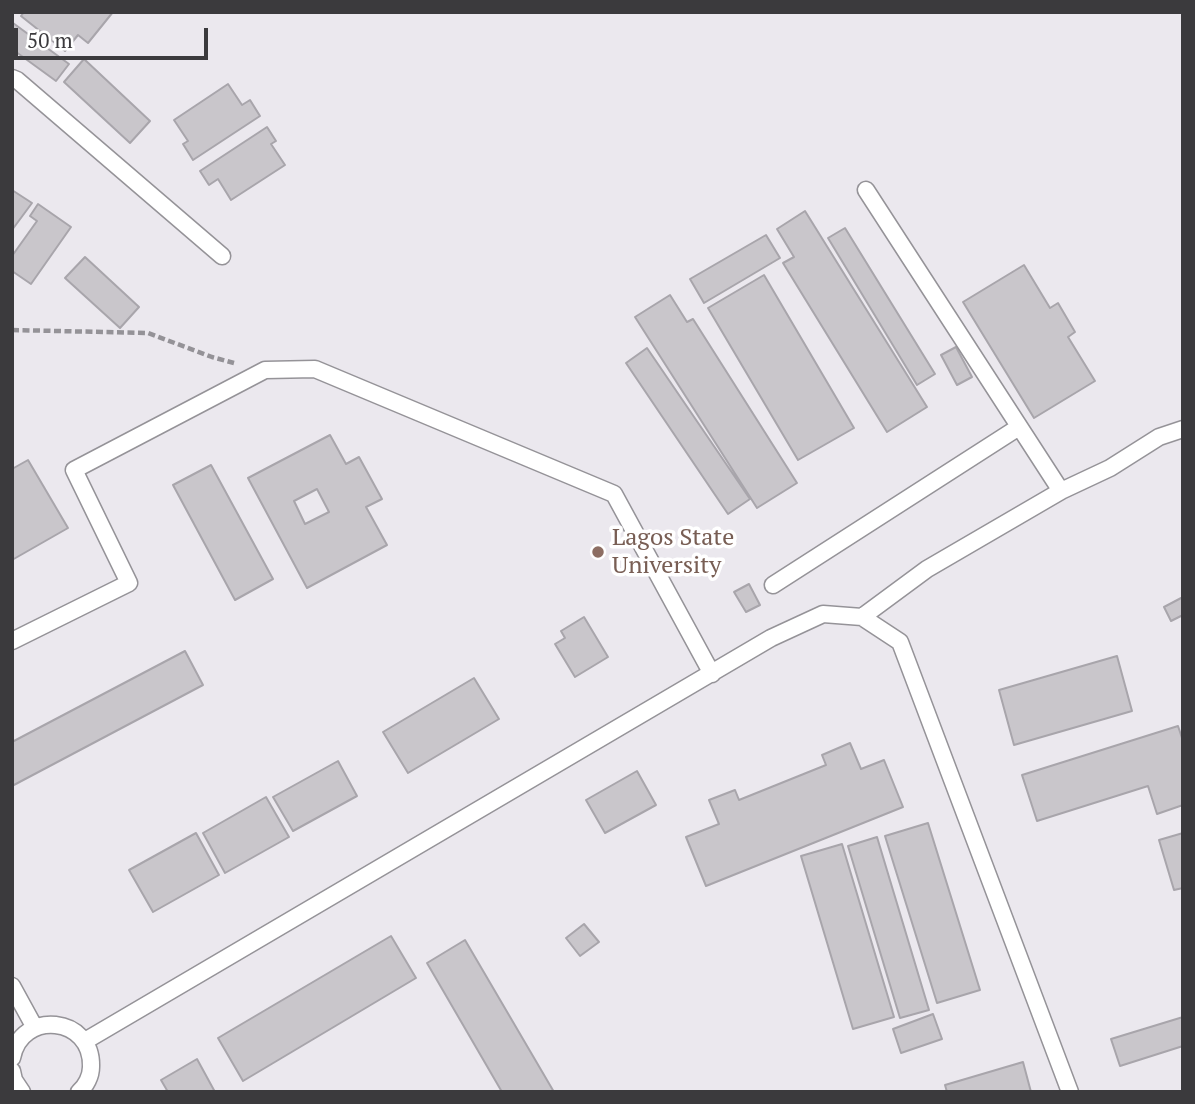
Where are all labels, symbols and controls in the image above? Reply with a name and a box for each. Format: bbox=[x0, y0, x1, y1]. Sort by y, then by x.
scale bar bbox=[18, 14, 212, 58]
text: 50 m bbox=[27, 26, 73, 54]
place label: Lagos State University bbox=[612, 524, 734, 580]
marker: Lagos State University bbox=[590, 544, 606, 560]

